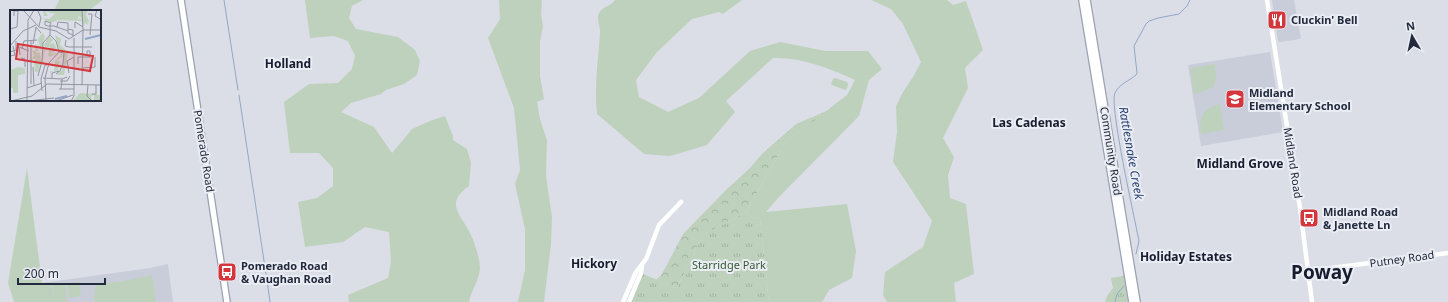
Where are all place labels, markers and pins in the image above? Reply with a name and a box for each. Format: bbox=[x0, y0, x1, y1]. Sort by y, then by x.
restaurant icon: Cluckin' Bell bbox=[1266, 9, 1288, 31]
place label: Cluckin' Bell bbox=[1291, 12, 1358, 27]
place label: Midland Elementary School bbox=[1249, 85, 1351, 113]
school or university icon: Midland Elementary School bbox=[1224, 88, 1246, 110]
place label: Midland Road & Janette Ln bbox=[1323, 204, 1398, 232]
bus stop icon: Midland Road & Janette Ln bbox=[1298, 207, 1320, 229]
place label: Pomerado Road & Vaughan Road bbox=[241, 258, 331, 286]
bus stop icon: Pomerado Road & Vaughan Road bbox=[216, 261, 238, 283]

